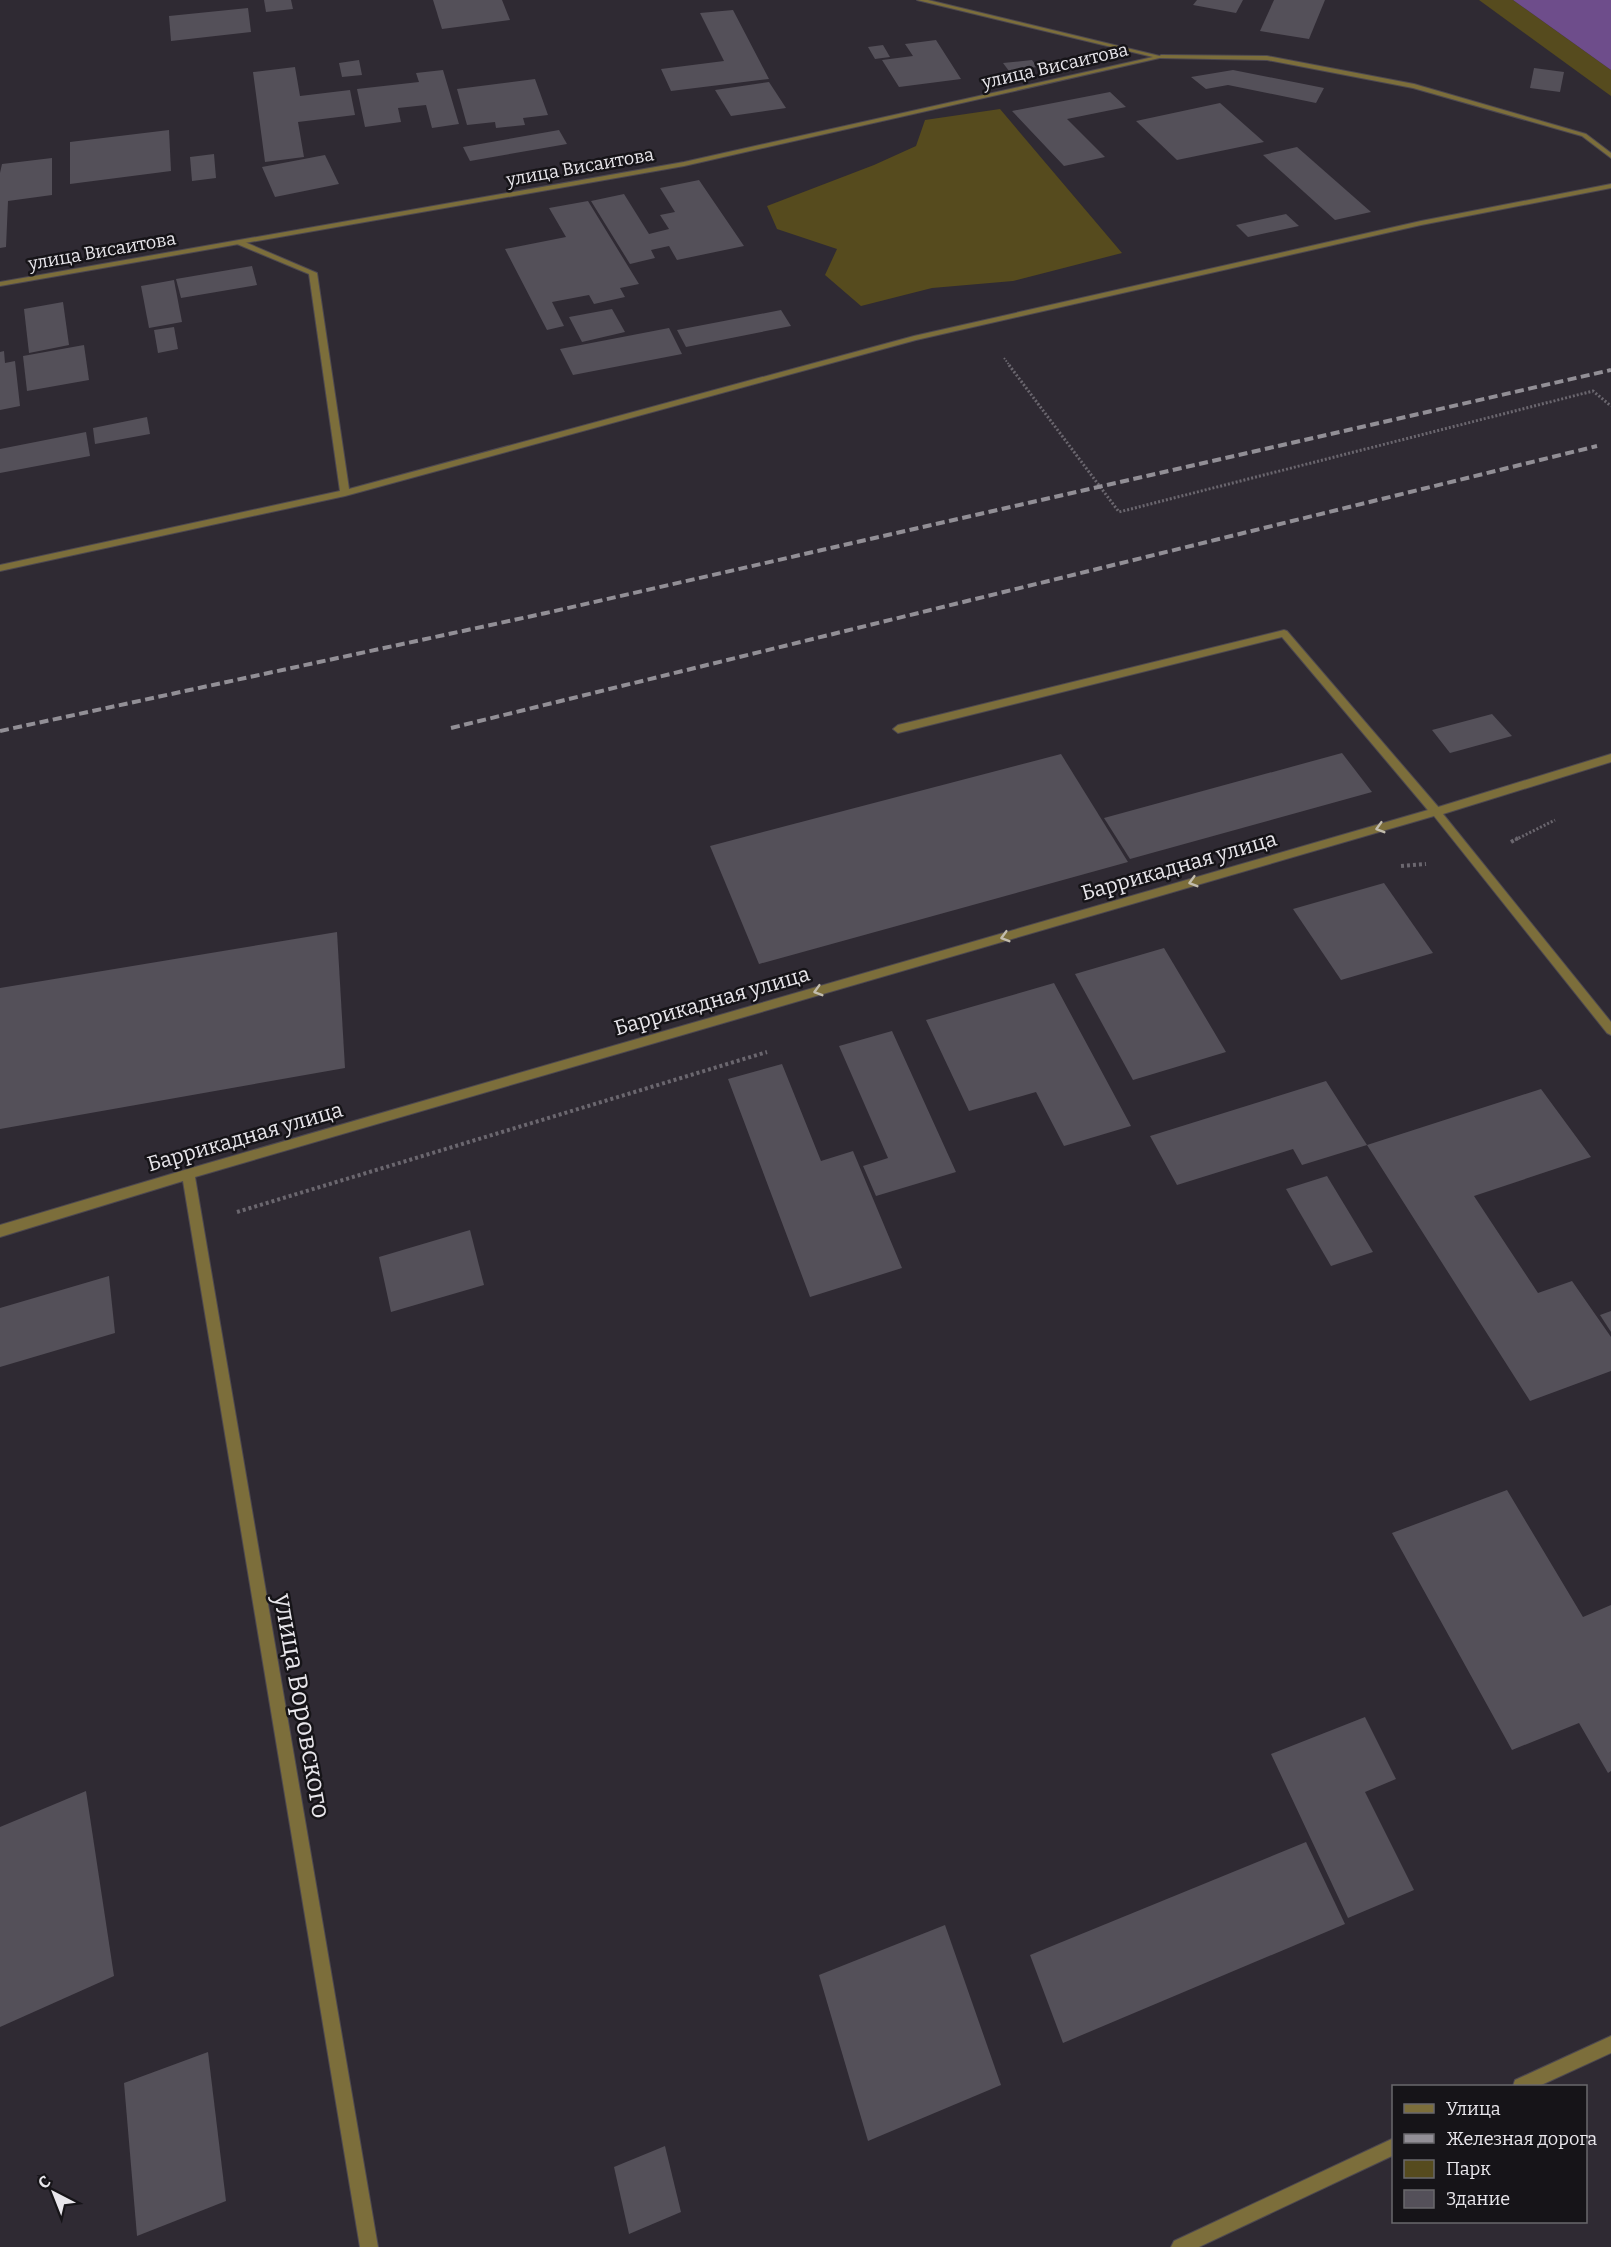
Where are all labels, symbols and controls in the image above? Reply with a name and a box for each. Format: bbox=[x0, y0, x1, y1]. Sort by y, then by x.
street label: улица Висаитова bbox=[979, 38, 1130, 94]
street label: улица Висаитова bbox=[503, 143, 656, 191]
street label: улица Висаитова bbox=[25, 227, 178, 275]
one-way arrow bbox=[1375, 821, 1386, 833]
street label: Баррикадная улица bbox=[1078, 826, 1280, 906]
one-way arrow bbox=[1188, 875, 1198, 887]
one-way arrow bbox=[1000, 930, 1011, 942]
street label: Баррикадная улица bbox=[611, 961, 813, 1041]
one-way arrow bbox=[813, 984, 824, 996]
street label: Баррикадная улица bbox=[144, 1097, 346, 1177]
street label: улица Воровского bbox=[267, 1590, 337, 1821]
legend bbox=[1392, 2085, 1587, 2223]
text: Улица bbox=[1446, 2098, 1501, 2120]
text: Железная дорога bbox=[1446, 2128, 1597, 2150]
text: Парк bbox=[1446, 2158, 1491, 2180]
north arrow bbox=[24, 2163, 84, 2223]
text: С bbox=[34, 2172, 54, 2193]
text: Здание bbox=[1446, 2188, 1510, 2210]

